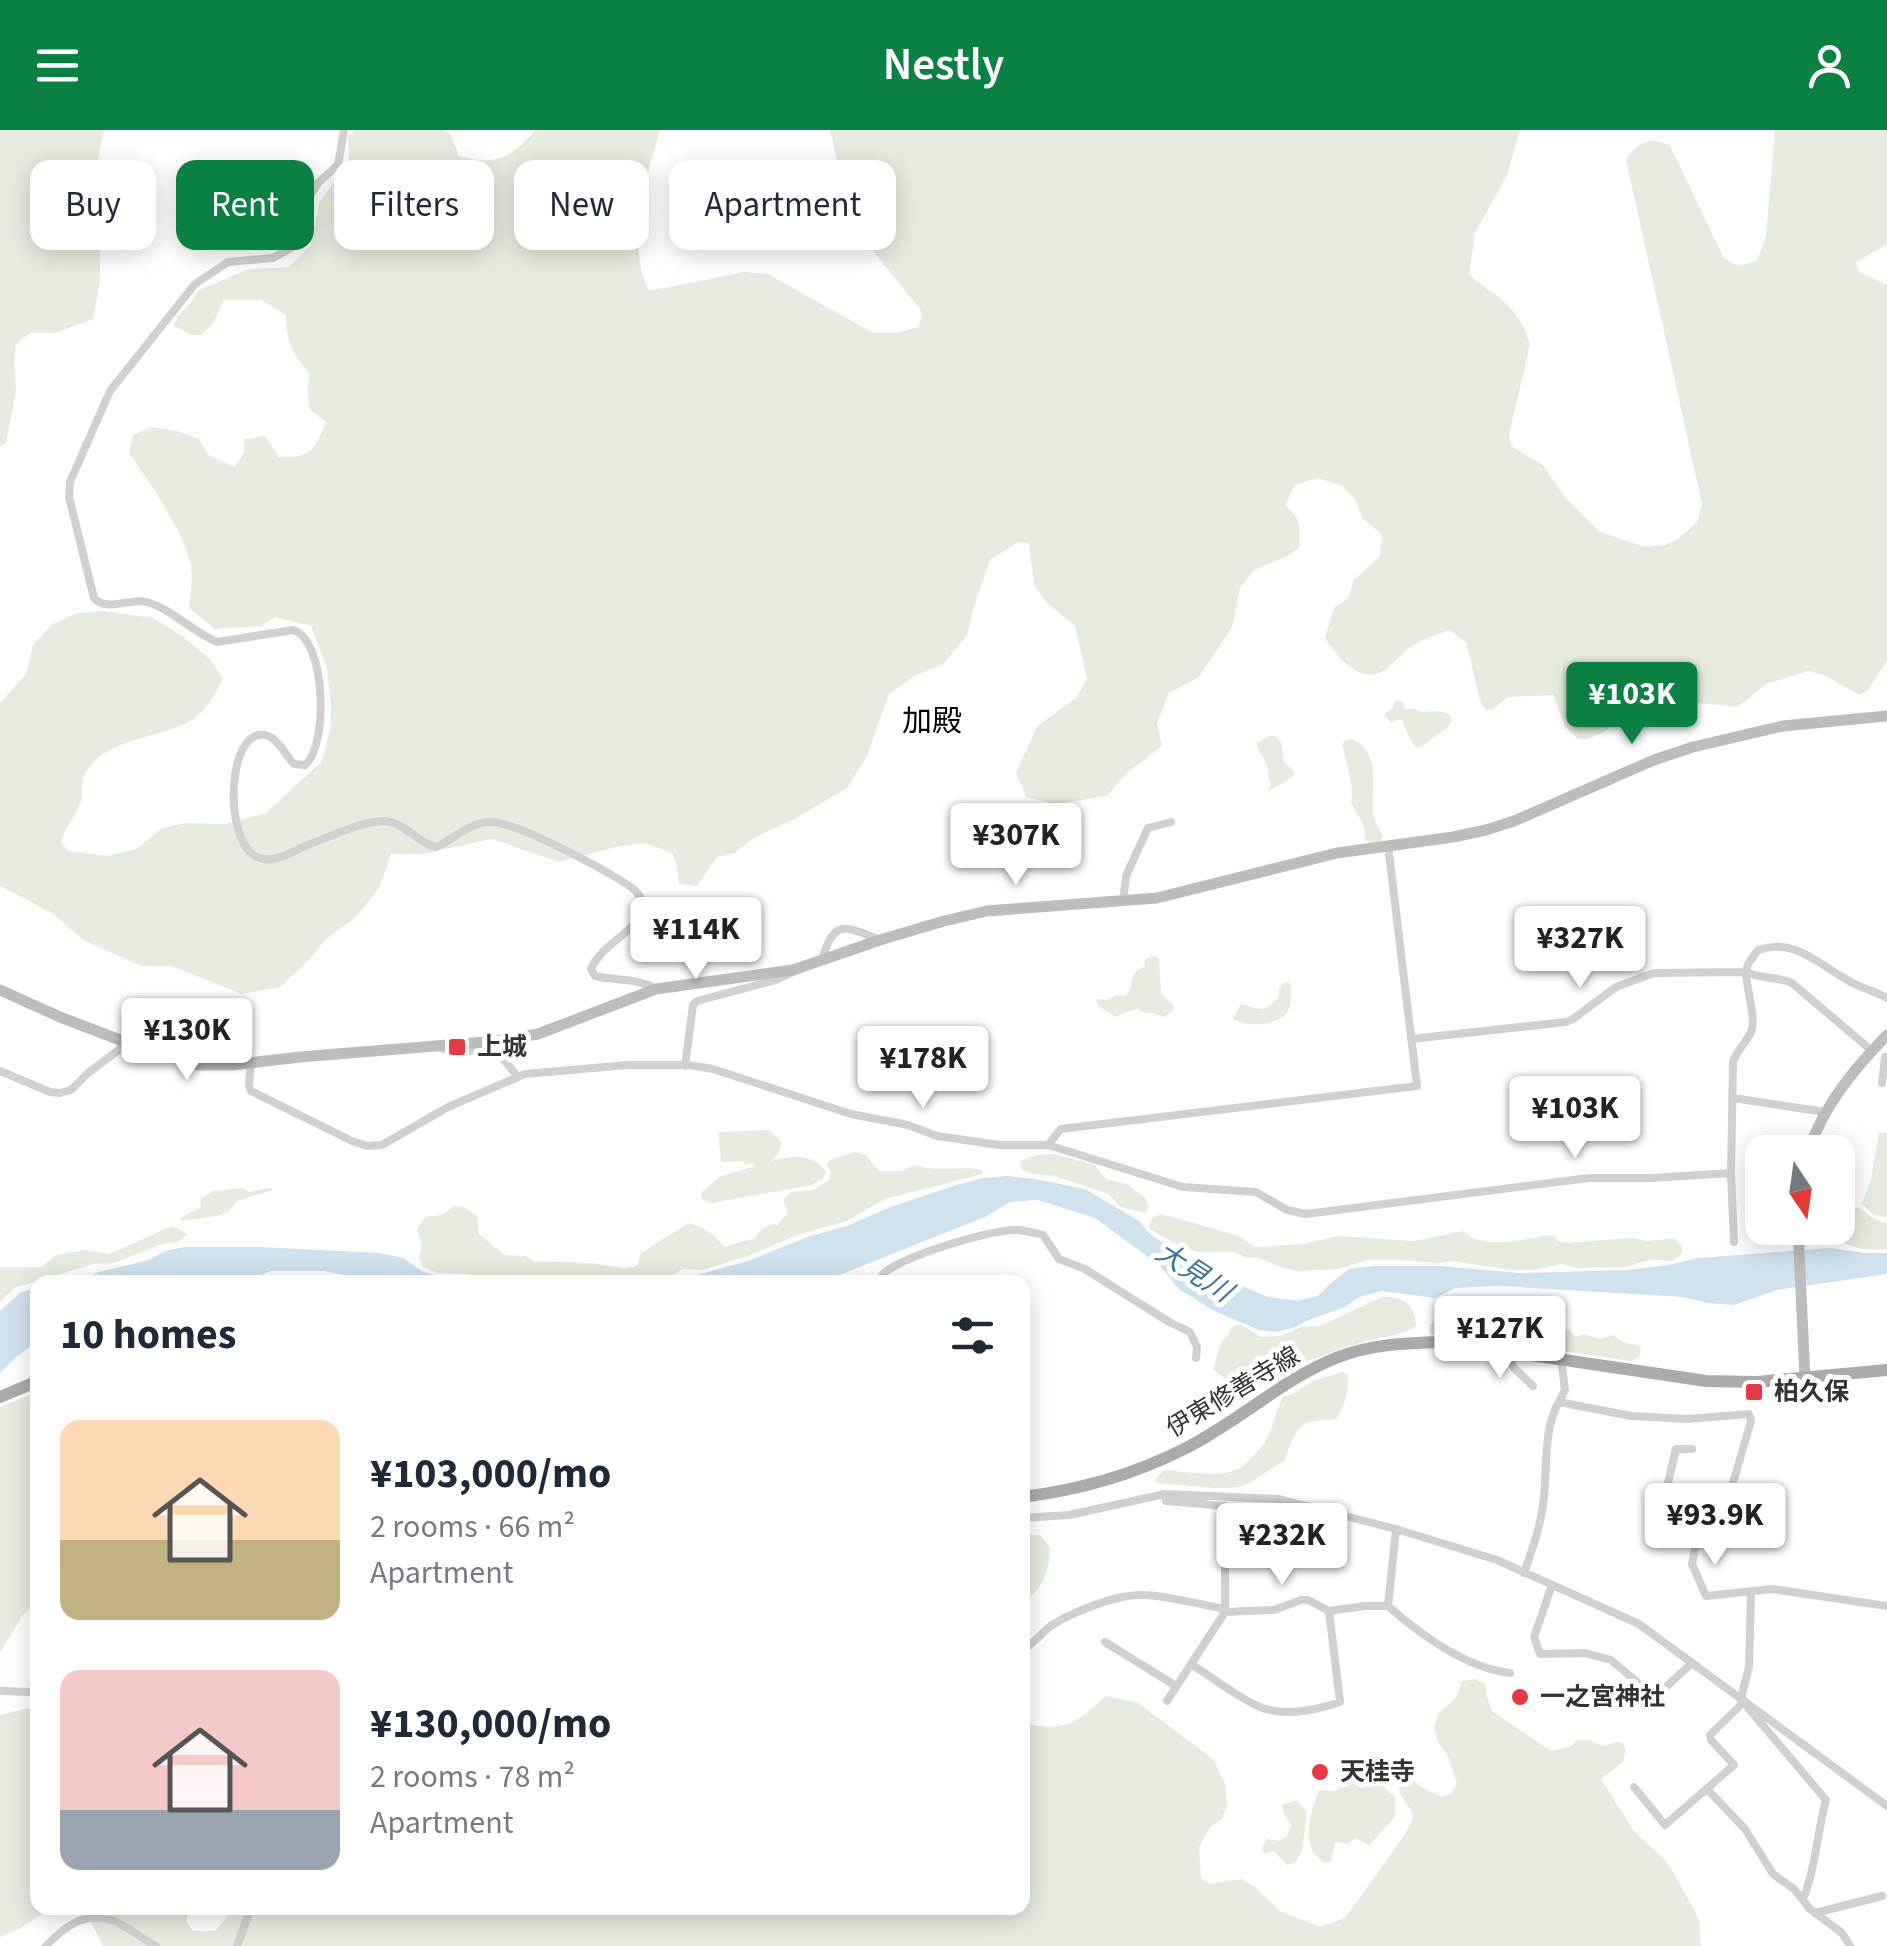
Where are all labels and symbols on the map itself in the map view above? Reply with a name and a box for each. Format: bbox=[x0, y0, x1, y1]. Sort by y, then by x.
pin: ¥103K bbox=[1562, 662, 1702, 747]
district label: 加殿 bbox=[902, 700, 962, 743]
pin: ¥307K bbox=[946, 803, 1086, 888]
pin: ¥114K bbox=[626, 897, 766, 982]
pin: ¥327K bbox=[1510, 906, 1650, 991]
pin: ¥130K bbox=[117, 998, 257, 1083]
pin: ¥178K bbox=[853, 1026, 993, 1111]
place label: 上城 bbox=[477, 1029, 527, 1065]
marker: 上城 bbox=[446, 1036, 468, 1058]
pin: ¥103K bbox=[1505, 1076, 1645, 1161]
north arrow bbox=[1745, 1135, 1855, 1245]
water label: 大見川 bbox=[1148, 1232, 1243, 1313]
pin: ¥127K bbox=[1430, 1296, 1570, 1381]
street label: 伊東修善寺線 bbox=[1159, 1338, 1307, 1446]
place label: 柏久保 bbox=[1774, 1374, 1850, 1410]
marker: 柏久保 bbox=[1743, 1381, 1765, 1403]
pin: ¥93.9K bbox=[1634, 1483, 1796, 1568]
pin: ¥232K bbox=[1212, 1503, 1352, 1588]
place label: 一之宮神社 bbox=[1540, 1679, 1665, 1715]
marker: 一之宮神社 bbox=[1509, 1686, 1531, 1708]
place label: 天桂寺 bbox=[1340, 1754, 1415, 1790]
marker: 天桂寺 bbox=[1309, 1761, 1331, 1783]

